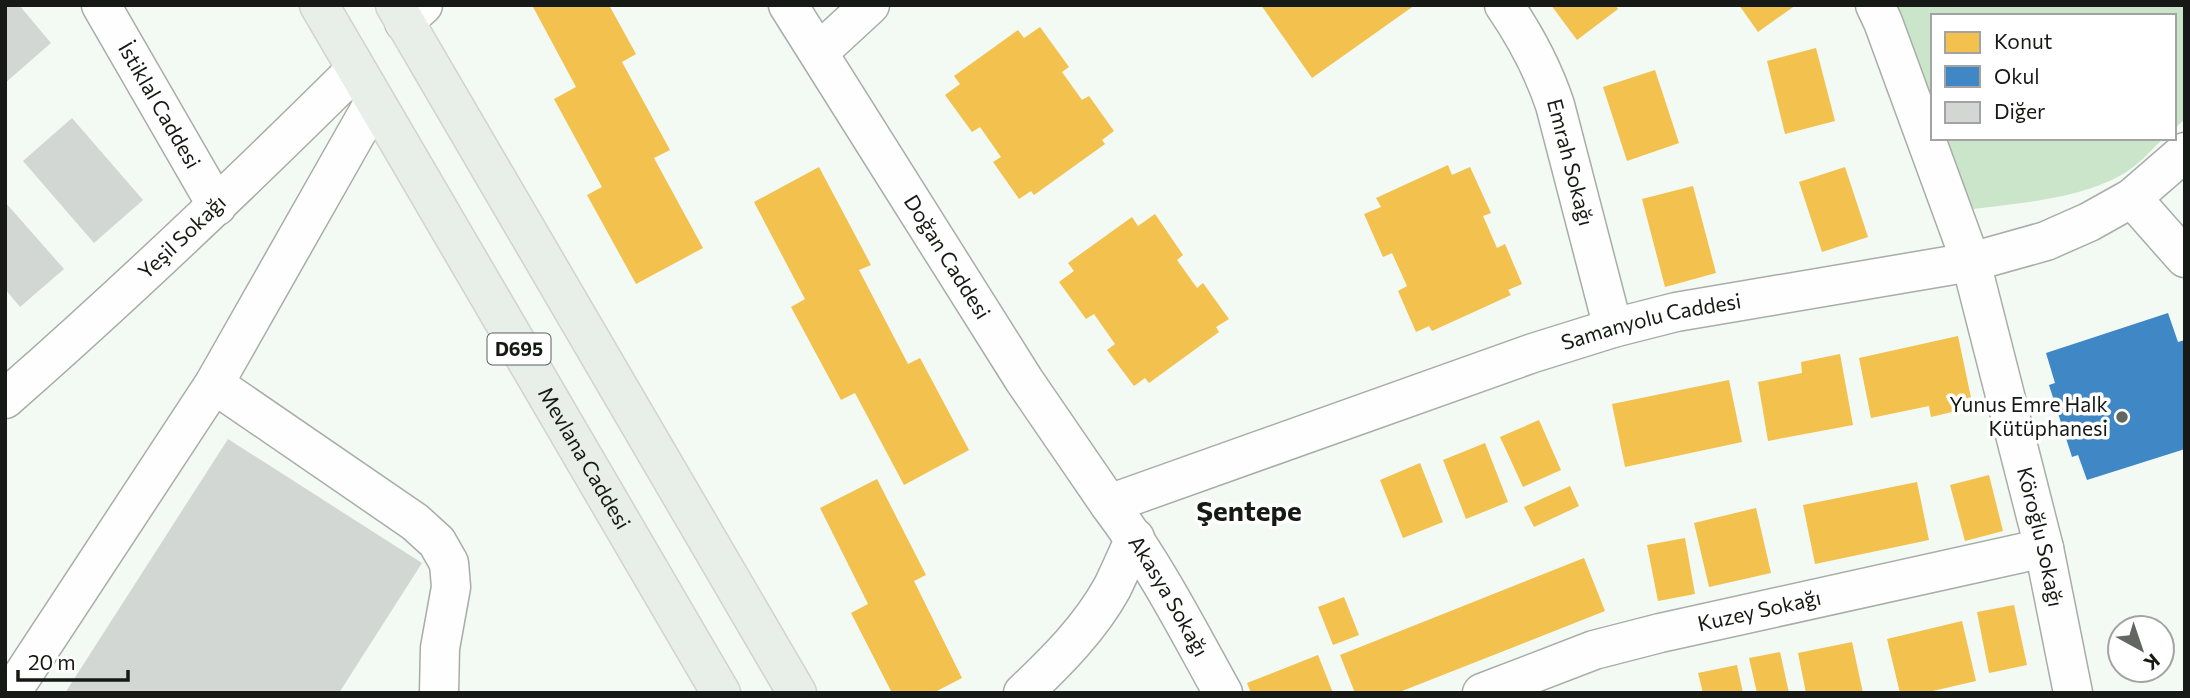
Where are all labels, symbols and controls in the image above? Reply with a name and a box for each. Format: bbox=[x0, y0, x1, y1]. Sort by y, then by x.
legend bbox=[1931, 14, 2176, 140]
text: Konut bbox=[1994, 28, 2052, 53]
street label: İstiklal Caddesi bbox=[114, 37, 207, 173]
text: Okul bbox=[1994, 63, 2040, 88]
street label: Emrah Sokağı bbox=[1543, 96, 1600, 228]
text: Diğer bbox=[1994, 98, 2046, 123]
street label: Yeşil Sokağı bbox=[132, 189, 230, 283]
street label: Doğan Caddesi bbox=[900, 190, 996, 323]
street label: Samanyolu Caddesi bbox=[1558, 287, 1743, 354]
road number: D695 bbox=[488, 334, 550, 364]
street label: Mevlana Caddesi bbox=[534, 382, 636, 533]
place label: Yunus Emre Halk Kütüphanesi bbox=[1949, 391, 2108, 440]
marker: Yunus Emre Halk Kütüphanesi bbox=[2114, 409, 2130, 425]
street label: Köroğlu Sokağı bbox=[2013, 464, 2069, 609]
district label: Şentepe bbox=[1196, 493, 1302, 527]
street label: Akasya Sokağı bbox=[1124, 530, 1215, 660]
street label: Kuzey Sokağı bbox=[1695, 584, 1823, 635]
north arrow bbox=[2106, 614, 2176, 684]
scale bar bbox=[18, 638, 128, 682]
text: 20 m bbox=[28, 649, 76, 674]
text: K bbox=[2140, 649, 2165, 675]

